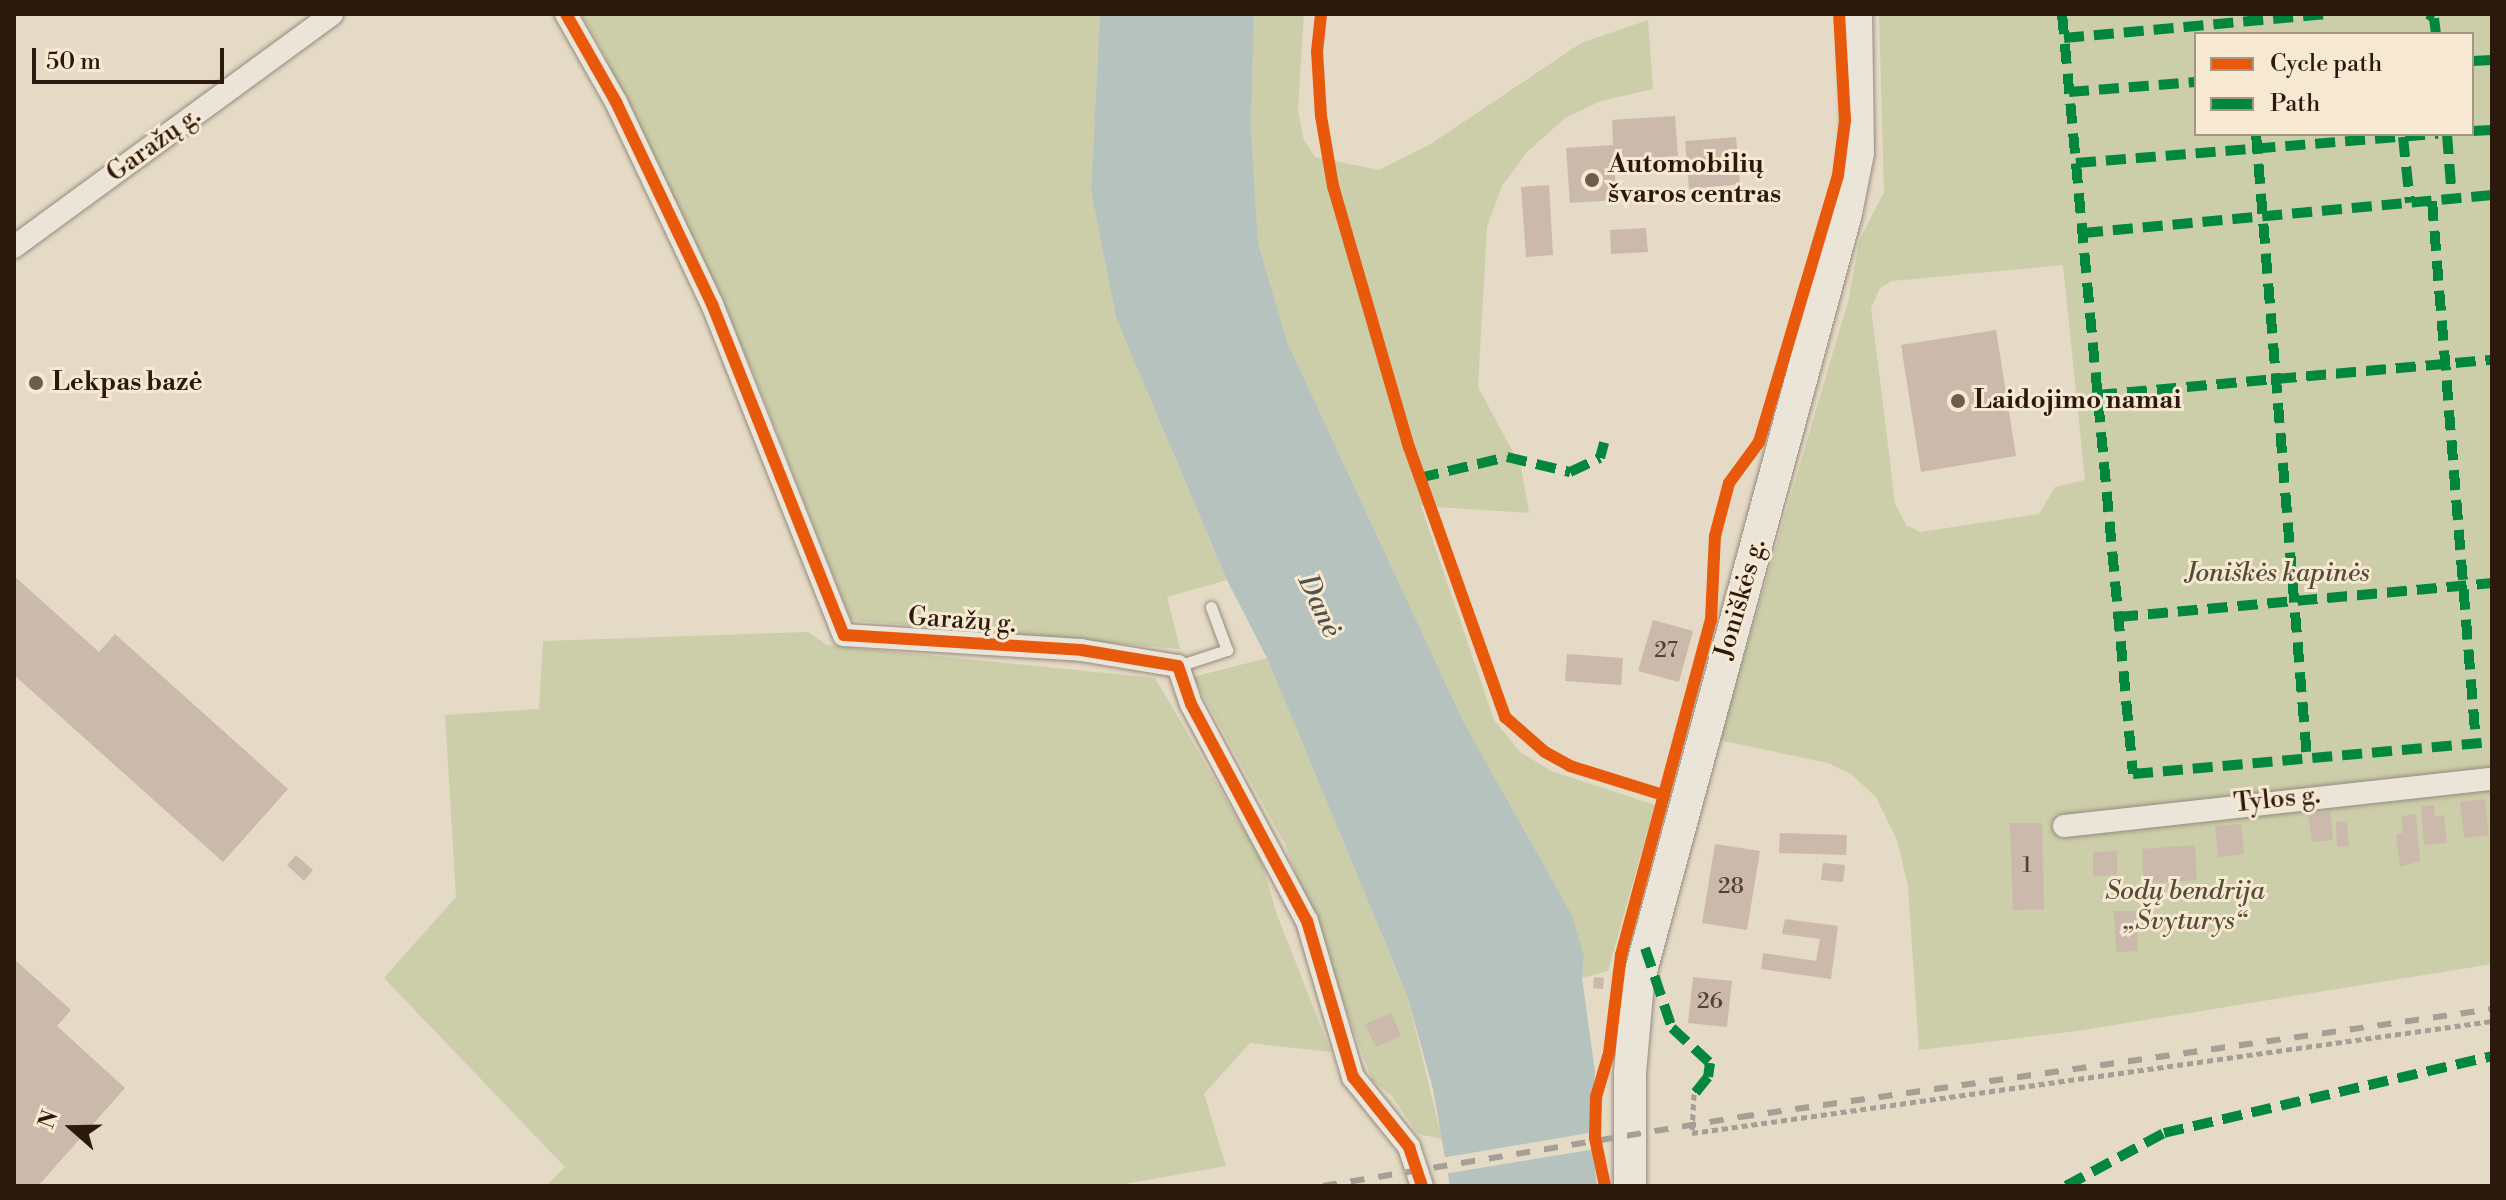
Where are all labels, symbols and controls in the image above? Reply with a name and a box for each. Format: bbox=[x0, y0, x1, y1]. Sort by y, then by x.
scale bar bbox=[36, 32, 228, 82]
legend bbox=[2194, 32, 2474, 136]
text: 50 m bbox=[46, 47, 101, 77]
text: Cycle path bbox=[2270, 49, 2382, 79]
text: Path bbox=[2270, 89, 2320, 119]
street label: Garažų g. bbox=[101, 101, 207, 189]
place label: Automobilių švaros centras bbox=[1608, 149, 1781, 210]
marker: Automobilių švaros centras bbox=[1583, 171, 1601, 189]
place label: Lekpas bazė bbox=[52, 367, 202, 399]
marker: Lekpas bazė bbox=[27, 374, 45, 392]
place label: Laidojimo namai bbox=[1974, 385, 2182, 417]
marker: Laidojimo namai bbox=[1949, 392, 1967, 410]
street label: Joniškės g. bbox=[1709, 535, 1773, 663]
park label: Joniškės kapinės bbox=[2186, 558, 2370, 590]
water label: Danė bbox=[1290, 569, 1348, 643]
street label: Garažų g. bbox=[907, 602, 1017, 640]
house number: 27 bbox=[1654, 638, 1678, 664]
street label: Tylos g. bbox=[2232, 780, 2322, 820]
house number: 1 bbox=[2022, 853, 2032, 879]
house number: 28 bbox=[1718, 874, 1744, 900]
park label: Sodų bendrija „Švyturys“ bbox=[2105, 876, 2265, 938]
house number: 26 bbox=[1697, 989, 1723, 1015]
north arrow bbox=[32, 1088, 112, 1168]
text: N bbox=[33, 1107, 65, 1132]

